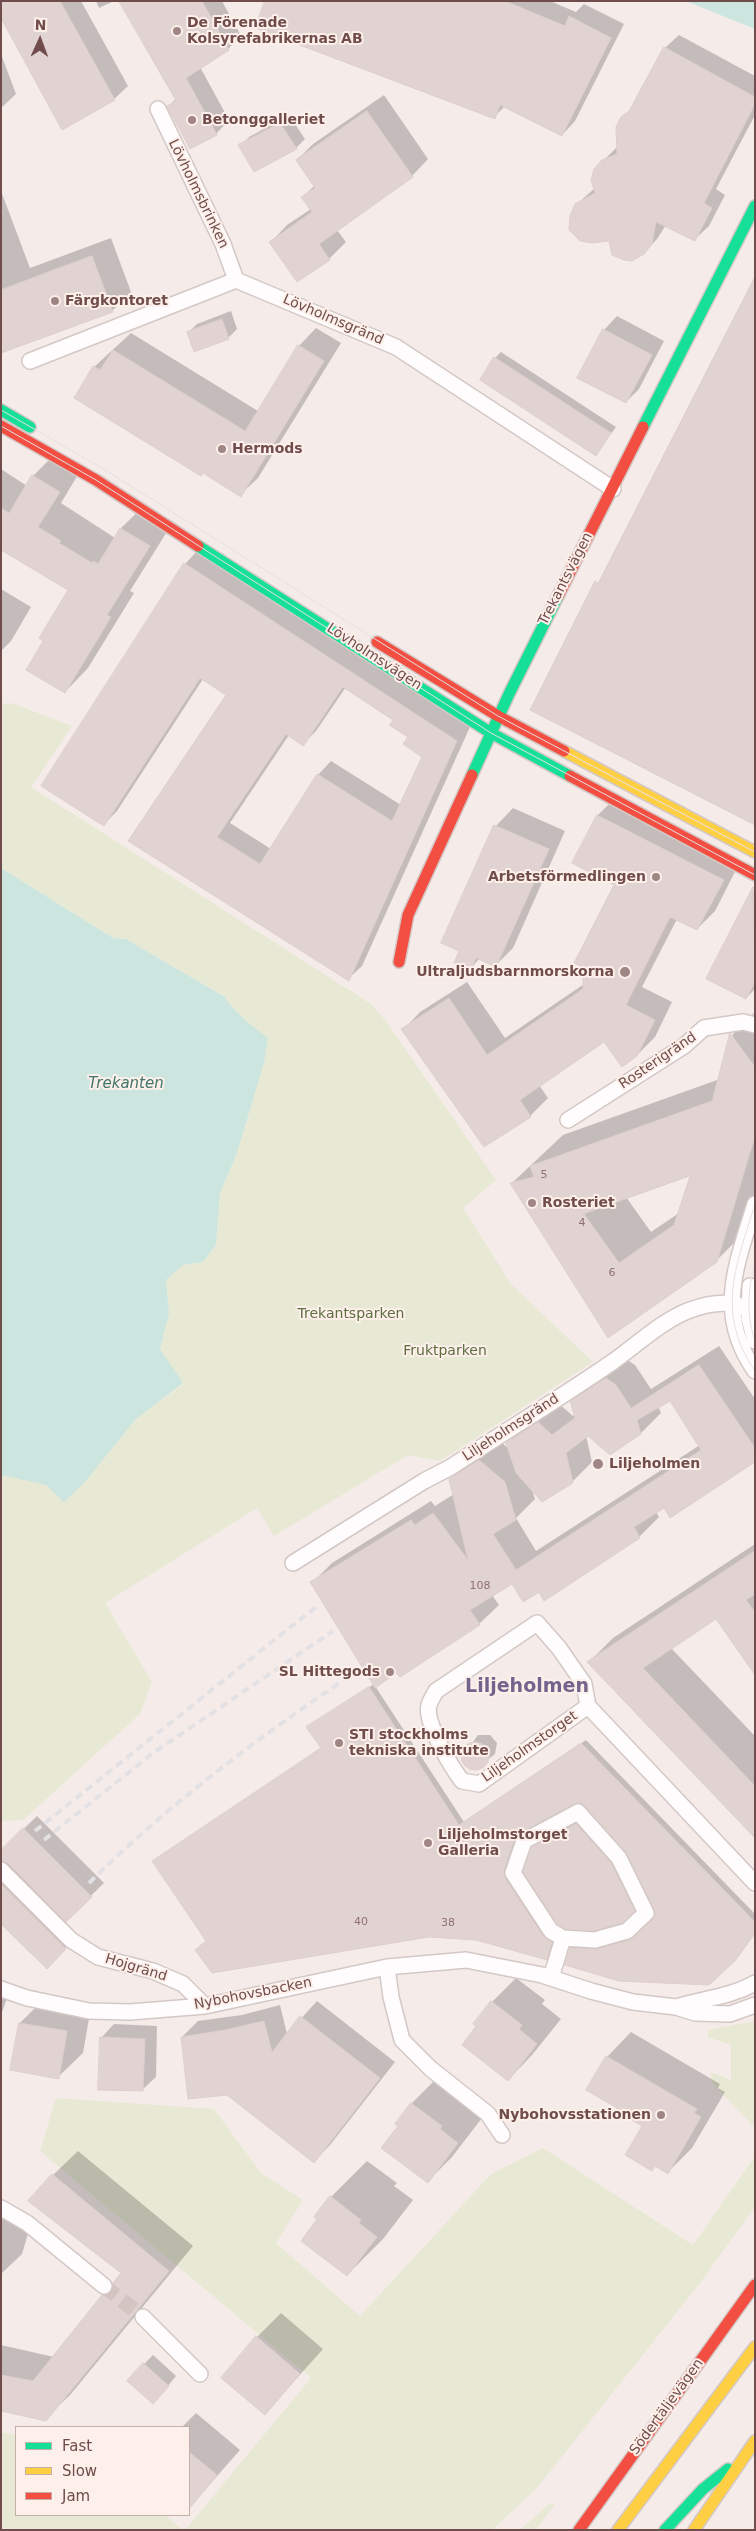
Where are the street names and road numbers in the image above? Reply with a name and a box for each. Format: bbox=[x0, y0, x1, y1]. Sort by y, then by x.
street label: Lövholmsbrinken bbox=[164, 137, 232, 251]
street label: Lövholmsgränd bbox=[280, 291, 386, 349]
street label: Trekantsvägen bbox=[535, 530, 597, 628]
street label: Lövholmsvägen bbox=[323, 620, 425, 694]
street label: Rosterigränd bbox=[616, 1029, 700, 1093]
street label: Liljeholmsgränd bbox=[460, 1391, 562, 1465]
street label: Liljeholmstorget bbox=[479, 1708, 581, 1786]
street label: Hojgränd bbox=[103, 1951, 169, 1985]
street label: Nybohovsbacken bbox=[193, 1974, 313, 2014]
street label: Södertäljevägen bbox=[627, 2356, 707, 2458]

